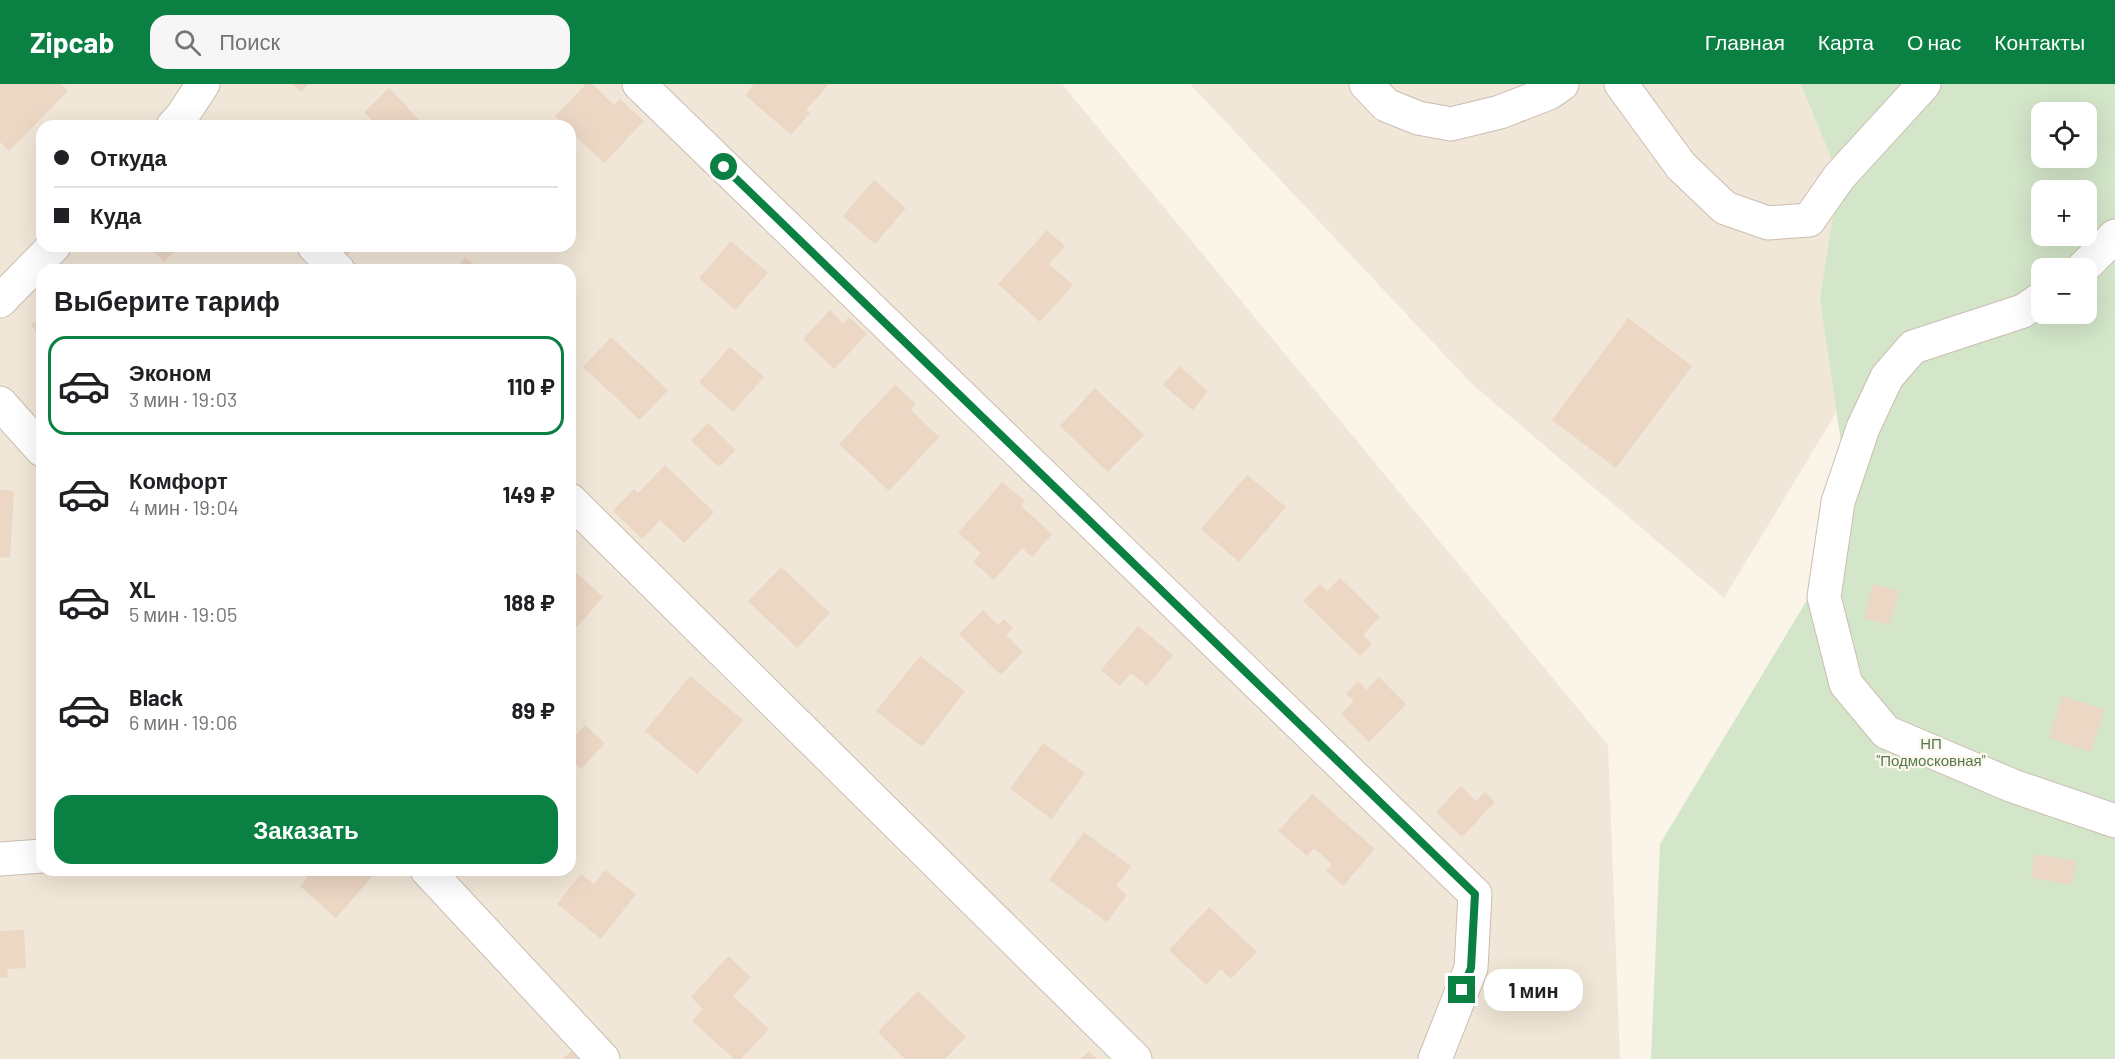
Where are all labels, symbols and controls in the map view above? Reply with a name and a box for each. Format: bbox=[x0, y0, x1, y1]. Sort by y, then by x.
search box bbox=[150, 15, 570, 69]
text: Zipcab bbox=[30, 25, 114, 59]
icon: search bbox=[171, 26, 204, 59]
text: Поиск bbox=[219, 28, 280, 54]
text: Главная bbox=[1705, 29, 1785, 54]
text: Карта bbox=[1818, 29, 1874, 54]
text: О нас bbox=[1907, 29, 1961, 54]
text: Контакты bbox=[1994, 29, 2085, 54]
map controls bbox=[2031, 102, 2097, 324]
button: locate bbox=[2031, 102, 2097, 168]
text: Откуда bbox=[90, 144, 167, 170]
route start bbox=[710, 153, 737, 180]
button: + bbox=[2031, 180, 2097, 246]
text: Куда bbox=[90, 202, 141, 228]
button: − bbox=[2031, 258, 2097, 324]
text: Выберите тариф bbox=[54, 284, 280, 316]
icon: car bbox=[57, 359, 111, 413]
text: Эконом bbox=[129, 359, 212, 385]
text: 110 ₽ bbox=[507, 373, 555, 399]
text: 3 мин · 19:03 bbox=[129, 387, 237, 411]
icon: car bbox=[57, 467, 111, 521]
text: Комфорт bbox=[129, 467, 228, 493]
text: 149 ₽ bbox=[502, 481, 555, 507]
text: 4 мин · 19:04 bbox=[129, 495, 239, 519]
icon: car bbox=[57, 575, 111, 629]
text: XL bbox=[129, 576, 155, 602]
text: 188 ₽ bbox=[504, 589, 555, 615]
text: 5 мин · 19:05 bbox=[129, 602, 237, 626]
icon: car bbox=[57, 683, 111, 737]
text: Black bbox=[129, 684, 183, 710]
text: 89 ₽ bbox=[512, 697, 555, 723]
text: 6 мин · 19:06 bbox=[129, 710, 237, 734]
park label: НП "Подмосковная" bbox=[1876, 734, 1986, 769]
button: Заказать bbox=[54, 795, 558, 864]
callout: 1 мин bbox=[1483, 969, 1582, 1011]
route end bbox=[1448, 976, 1475, 1003]
text: 1 мин bbox=[1508, 978, 1559, 1002]

